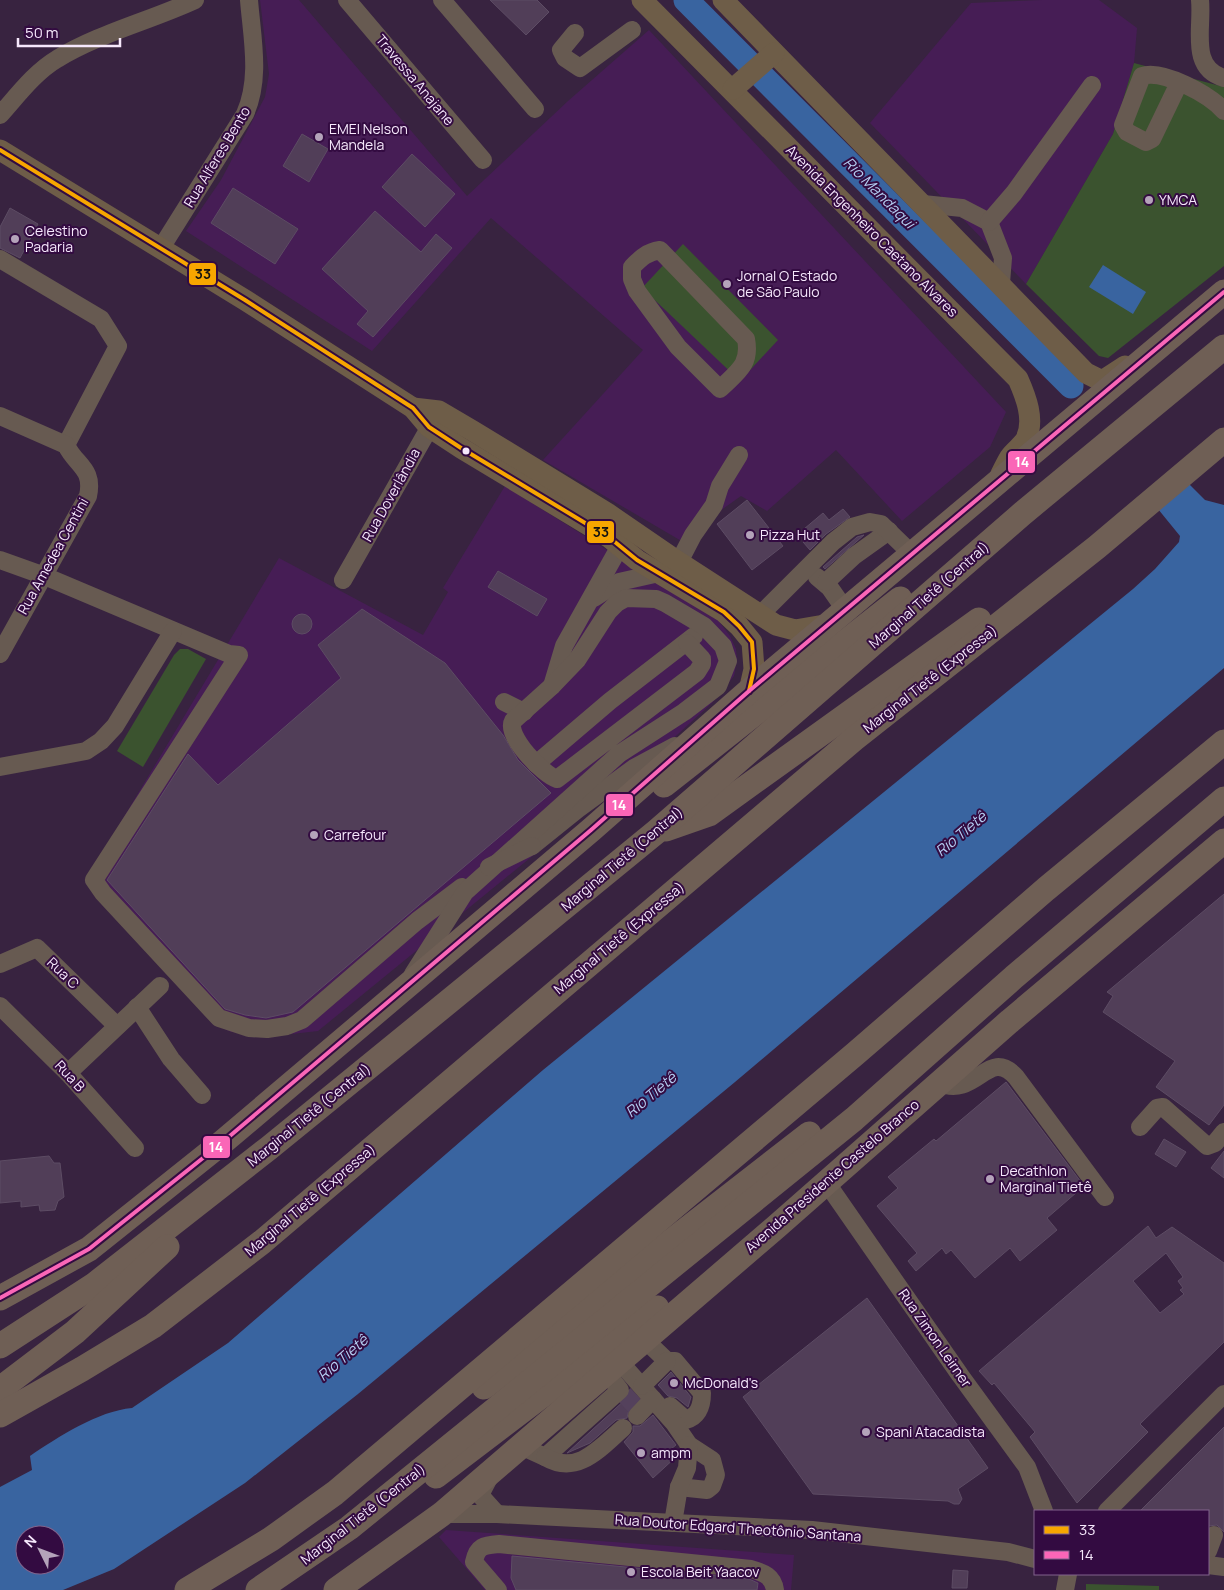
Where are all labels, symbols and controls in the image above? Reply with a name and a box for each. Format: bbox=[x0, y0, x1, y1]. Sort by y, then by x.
scale bar bbox=[18, 15, 120, 47]
text: 50 m bbox=[25, 22, 59, 43]
street label: Travessa Anajane bbox=[372, 30, 459, 129]
street label: Rua Alferes Bento bbox=[179, 103, 254, 211]
place label: EMEI Nelson Mandela bbox=[329, 119, 408, 154]
marker: EMEI Nelson Mandela bbox=[313, 131, 325, 143]
street label: Avenida Engenheiro Caetano Alvares bbox=[782, 141, 962, 321]
water label: Rio Mandaqui bbox=[839, 152, 921, 235]
place label: YMCA bbox=[1159, 190, 1197, 209]
marker: YMCA bbox=[1143, 194, 1155, 206]
place label: Celestino Padaria bbox=[25, 221, 87, 256]
marker: Celestino Padaria bbox=[9, 233, 21, 245]
line badge: 33 bbox=[188, 262, 217, 286]
text: 33 bbox=[195, 264, 211, 283]
place label: Jornal O Estado de São Paulo bbox=[737, 266, 837, 301]
marker: Jornal O Estado de São Paulo bbox=[721, 278, 733, 290]
street label: Rua Doverlândia bbox=[357, 445, 424, 545]
unlabelled marker bbox=[461, 446, 471, 456]
line badge: 14 bbox=[1007, 450, 1036, 474]
text: 14 bbox=[1015, 452, 1029, 471]
street label: Rua Amedea Centini bbox=[13, 494, 92, 617]
line badge: 33 bbox=[586, 520, 615, 544]
text: 33 bbox=[593, 522, 609, 541]
place label: Pizza Hut bbox=[760, 525, 821, 544]
marker: Pizza Hut bbox=[744, 529, 756, 541]
street label: Marginal Tietê (Central) bbox=[865, 537, 993, 652]
street label: Marginal Tietê (Expressa) bbox=[859, 620, 1001, 737]
line badge: 14 bbox=[605, 793, 634, 817]
text: 14 bbox=[612, 795, 626, 814]
street label: Marginal Tietê (Central) bbox=[557, 802, 687, 915]
water label: Rio Tietê bbox=[931, 805, 992, 861]
place label: Carrefour bbox=[324, 825, 386, 844]
marker: Carrefour bbox=[308, 829, 320, 841]
street label: Marginal Tietê (Expressa) bbox=[549, 877, 688, 998]
street label: Rua C bbox=[43, 953, 84, 993]
street label: Rua B bbox=[51, 1056, 90, 1096]
street label: Marginal Tietê (Central) bbox=[243, 1059, 374, 1170]
water label: Rio Tietê bbox=[621, 1066, 682, 1122]
street label: Avenida Presidente Castelo Branco bbox=[741, 1095, 923, 1257]
line badge: 14 bbox=[202, 1135, 231, 1159]
text: 14 bbox=[209, 1137, 223, 1156]
street label: Marginal Tietê (Expressa) bbox=[240, 1139, 379, 1260]
place label: Decathlon Marginal Tietê bbox=[1000, 1161, 1092, 1196]
marker: Decathlon Marginal Tietê bbox=[984, 1173, 996, 1185]
street label: Rua Zimon Leirner bbox=[894, 1285, 976, 1391]
water label: Rio Tietê bbox=[313, 1329, 373, 1386]
place label: McDonald's bbox=[684, 1373, 758, 1392]
marker: McDonald's bbox=[668, 1377, 680, 1389]
place label: Spani Atacadista bbox=[876, 1422, 985, 1441]
marker: Spani Atacadista bbox=[860, 1426, 872, 1438]
place label: ampm bbox=[651, 1443, 691, 1462]
marker: ampm bbox=[635, 1447, 647, 1459]
street label: Marginal Tietê (Central) bbox=[296, 1459, 429, 1568]
street label: Rua Doutor Edgard Theotônio Santana bbox=[614, 1509, 862, 1546]
legend bbox=[1034, 1510, 1209, 1575]
text: 33 bbox=[1079, 1519, 1096, 1540]
north arrow bbox=[15, 1525, 65, 1575]
text: N bbox=[20, 1531, 40, 1551]
text: 14 bbox=[1079, 1544, 1094, 1565]
place label: Escola Beit Yaacov bbox=[641, 1562, 759, 1581]
marker: Escola Beit Yaacov bbox=[625, 1566, 637, 1578]

